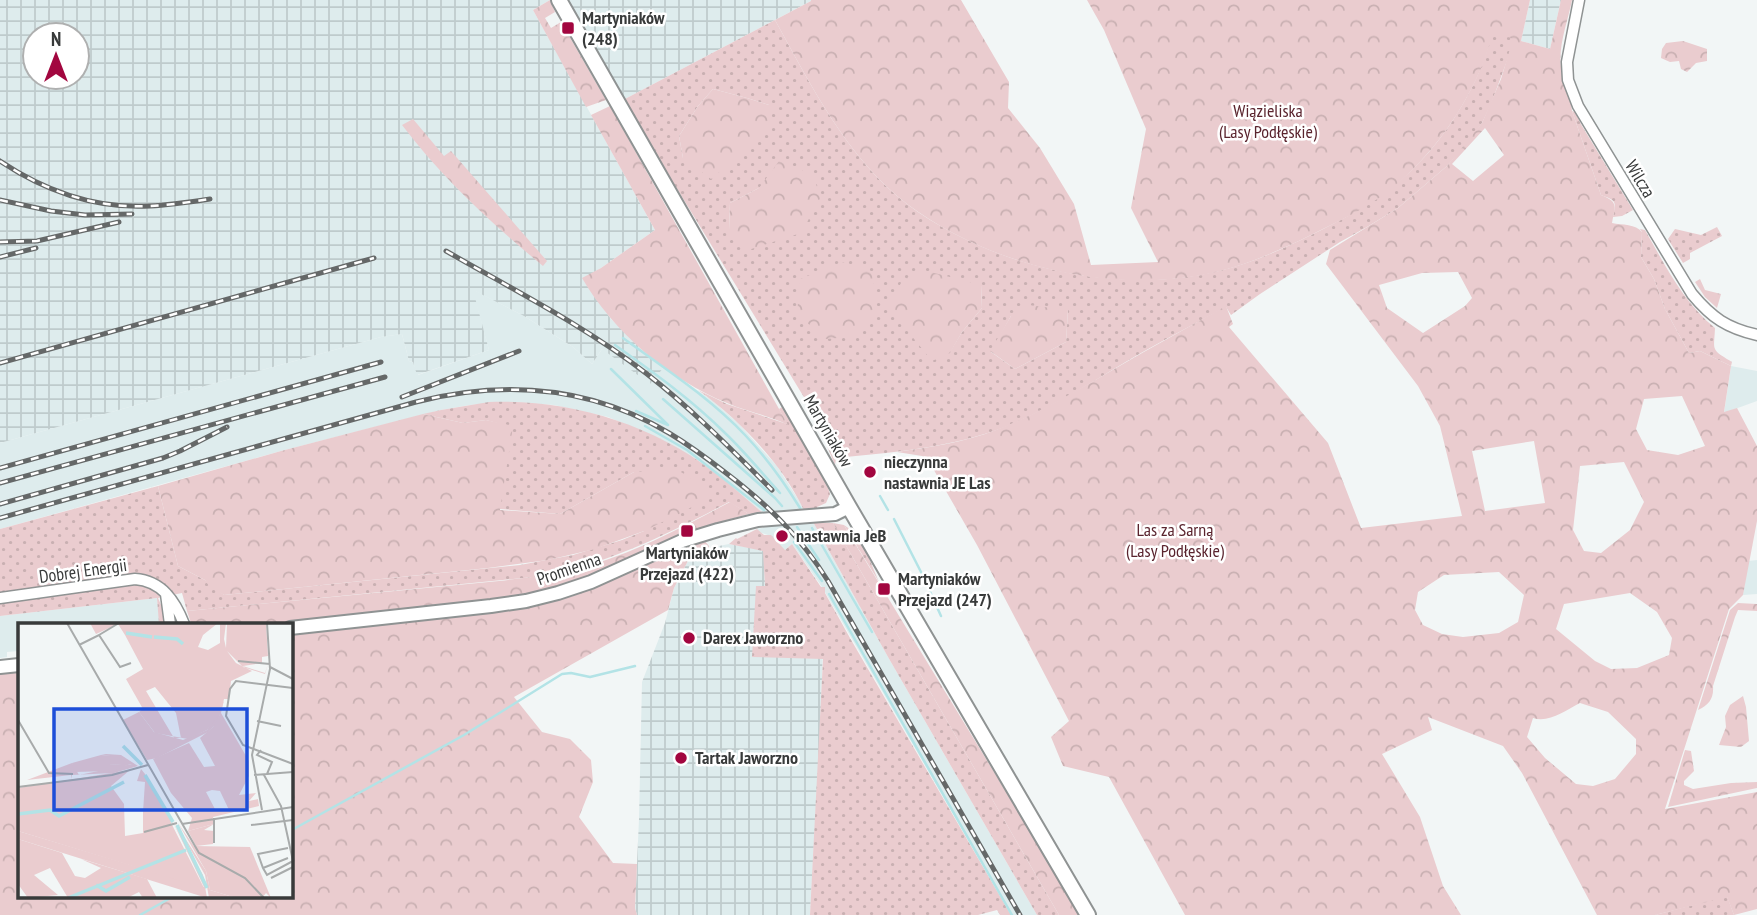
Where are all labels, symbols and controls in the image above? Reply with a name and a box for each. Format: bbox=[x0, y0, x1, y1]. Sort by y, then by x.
place label: Martyniaków (248) bbox=[582, 6, 665, 50]
marker: Martyniaków (248) bbox=[560, 20, 576, 36]
north arrow bbox=[21, 21, 91, 91]
text: N bbox=[51, 27, 61, 51]
park label: Wiązieliska (Lasy Podłęskie) bbox=[1219, 99, 1318, 143]
street label: Wilcza bbox=[1620, 156, 1661, 202]
street label: Martyniaków bbox=[799, 390, 859, 471]
place label: nieczynna nastawnia JE Las bbox=[884, 450, 990, 494]
marker: nieczynna nastawnia JE Las bbox=[862, 464, 878, 480]
park label: Las za Sarną (Lasy Podłęskie) bbox=[1126, 518, 1225, 562]
marker: Martyniaków Przejazd (422) bbox=[679, 523, 695, 539]
place label: nastawnia JeB bbox=[796, 524, 886, 547]
marker: nastawnia JeB bbox=[774, 528, 790, 544]
place label: Martyniaków Przejazd (422) bbox=[640, 541, 734, 585]
street label: Promienna bbox=[534, 547, 604, 590]
street label: Dobrej Energii bbox=[37, 553, 128, 588]
place label: Martyniaków Przejazd (247) bbox=[898, 567, 992, 611]
marker: Martyniaków Przejazd (247) bbox=[876, 581, 892, 597]
inset map bbox=[18, 623, 292, 898]
place label: Darex Jaworzno bbox=[703, 626, 803, 649]
marker: Darex Jaworzno bbox=[681, 630, 697, 646]
place label: Tartak Jaworzno bbox=[695, 746, 798, 769]
marker: Tartak Jaworzno bbox=[673, 750, 689, 766]

